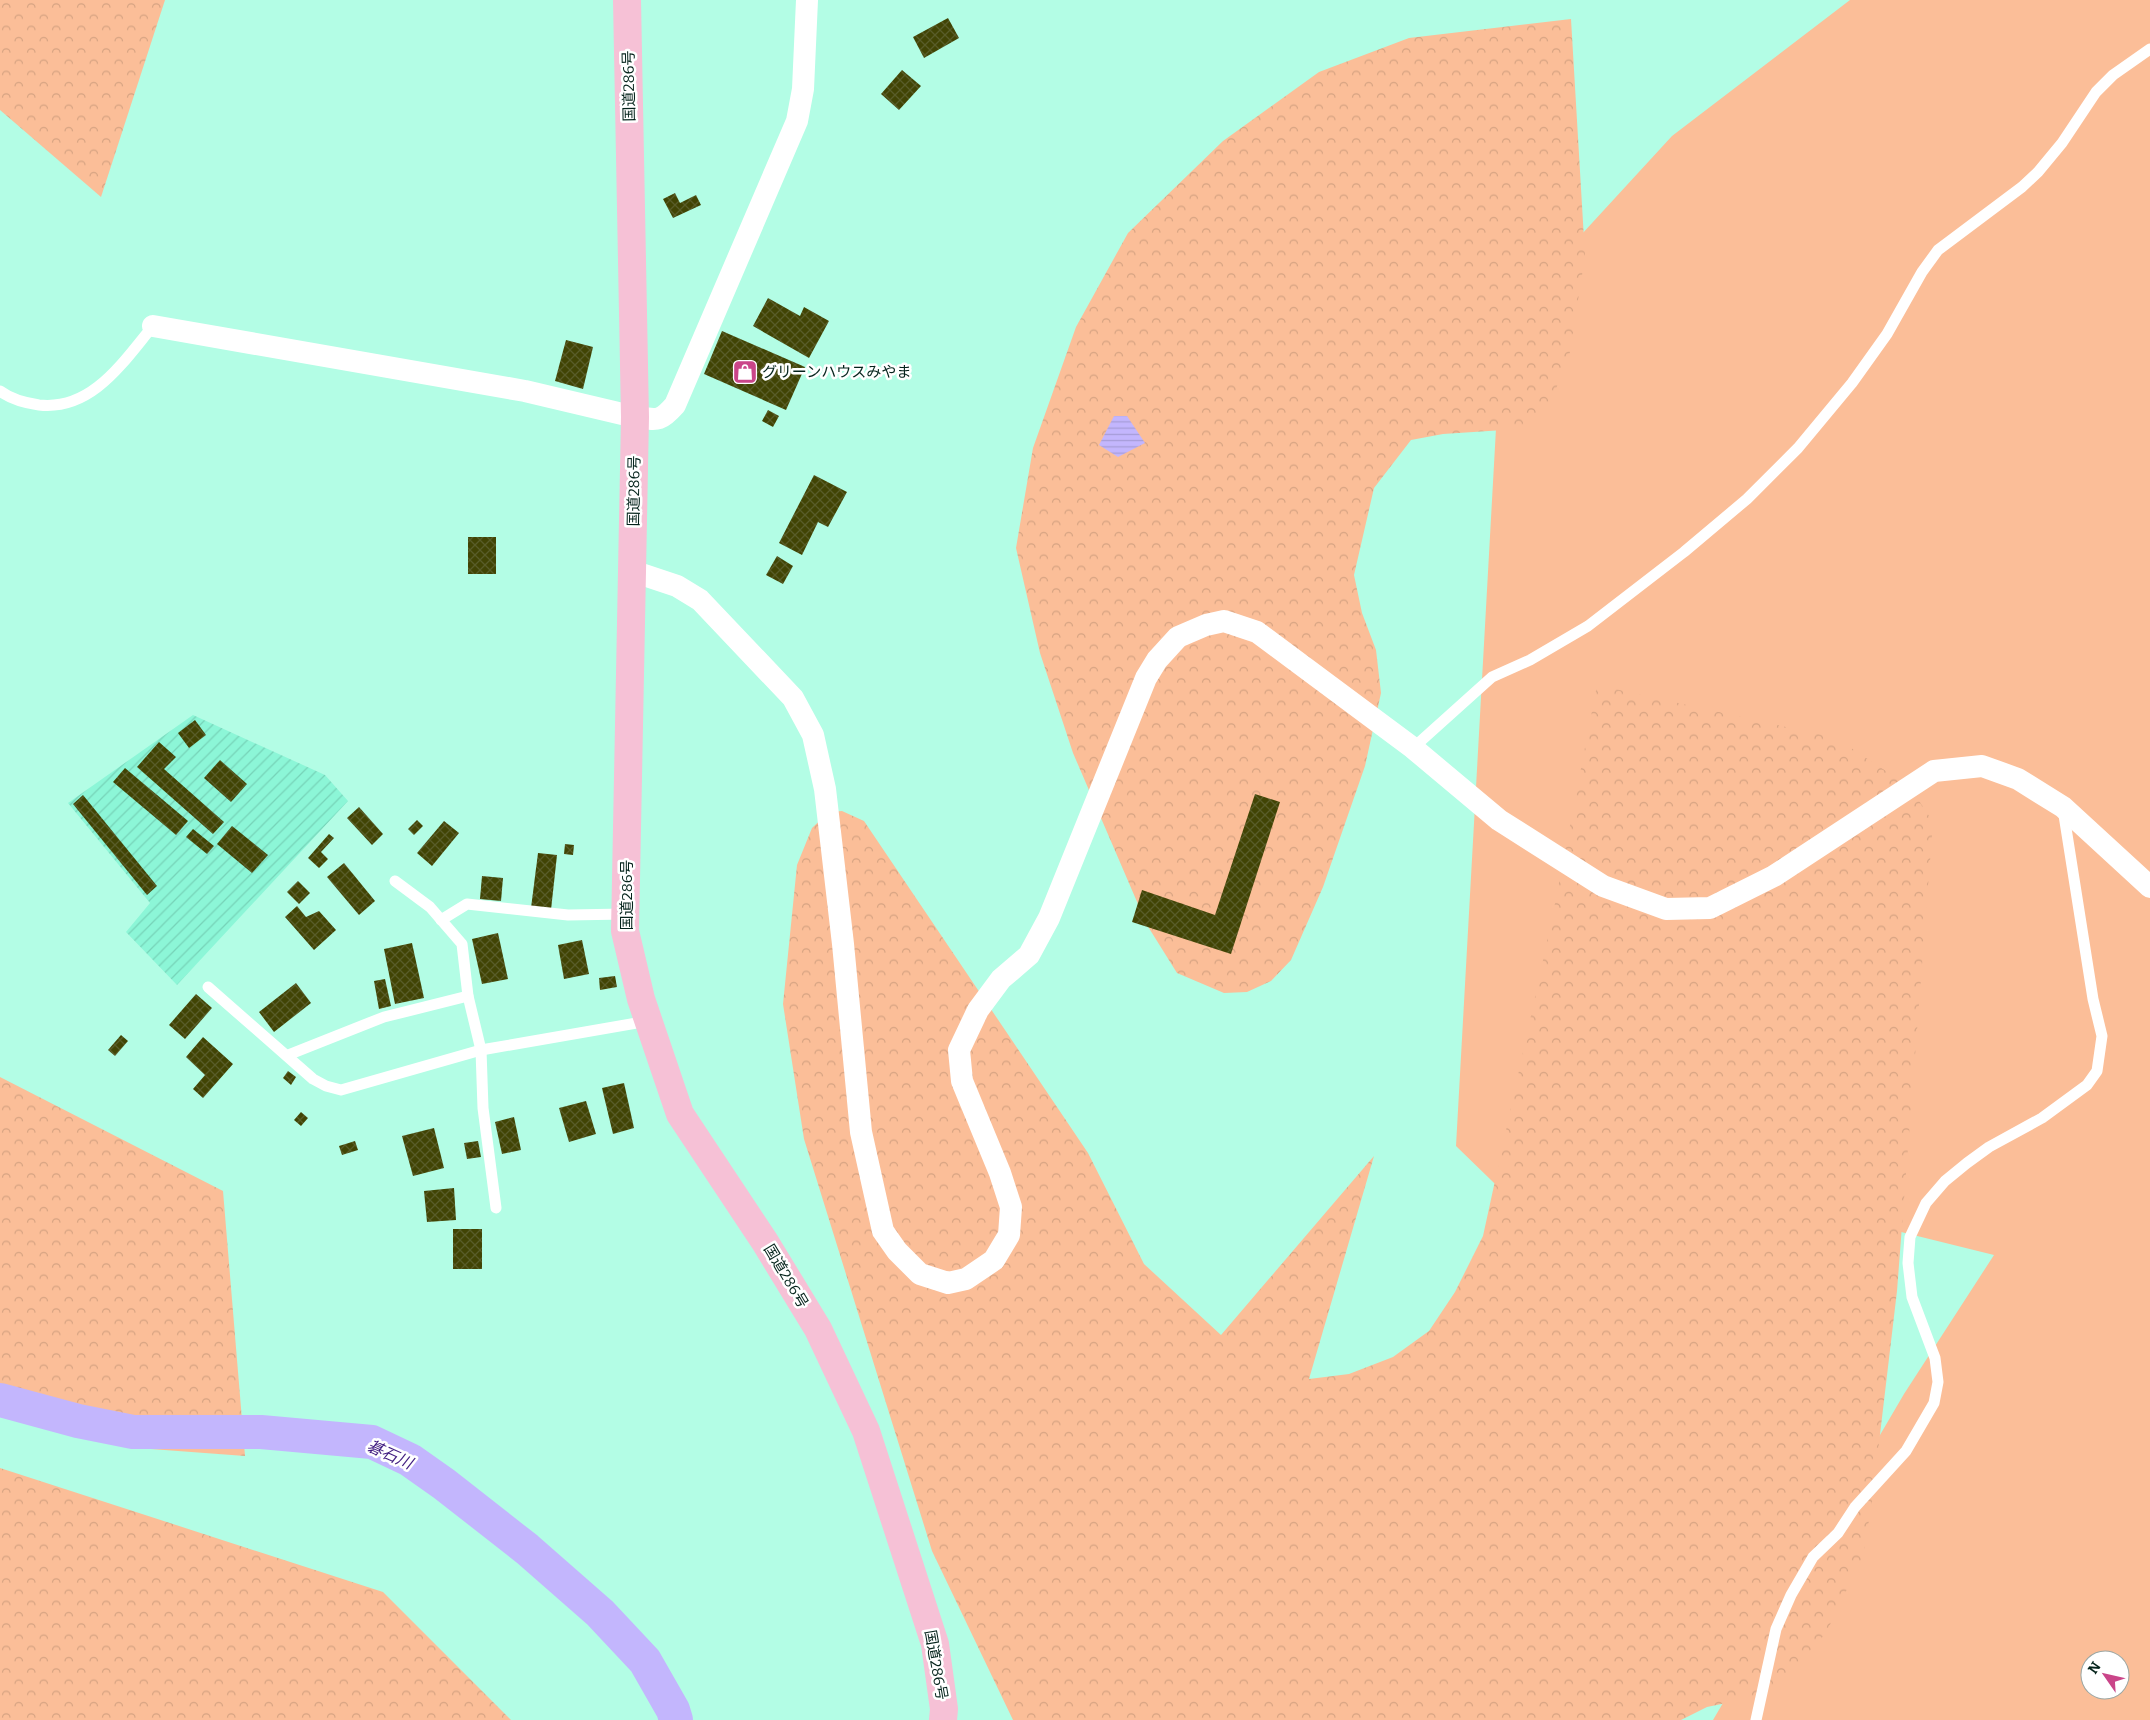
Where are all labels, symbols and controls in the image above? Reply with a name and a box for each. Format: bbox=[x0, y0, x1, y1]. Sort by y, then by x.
street label: 国道286号 bbox=[619, 50, 639, 122]
shop icon: グリーンハウスみやま bbox=[732, 359, 758, 385]
place label: グリーンハウスみやま bbox=[762, 363, 911, 381]
street label: 国道286号 bbox=[624, 455, 644, 527]
street label: 国道286号 bbox=[618, 860, 636, 930]
street label: 国道286号 bbox=[760, 1241, 812, 1311]
water label: 碁石川 bbox=[364, 1436, 417, 1474]
street label: 国道286号 bbox=[921, 1628, 951, 1702]
north arrow bbox=[2080, 1650, 2130, 1700]
text: N bbox=[2085, 1659, 2105, 1677]

